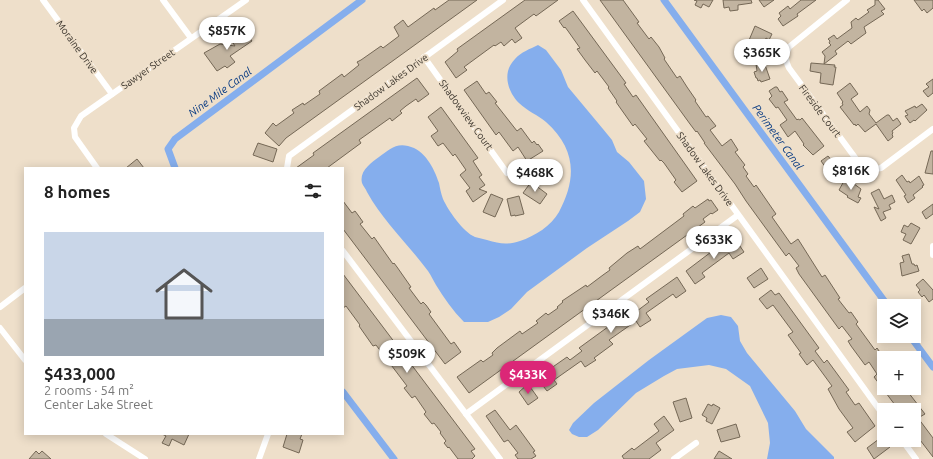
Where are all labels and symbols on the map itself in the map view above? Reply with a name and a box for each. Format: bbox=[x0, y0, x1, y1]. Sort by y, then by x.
pin: $857K bbox=[199, 17, 255, 51]
street label: Moraine Drive bbox=[54, 18, 100, 76]
pin: $365K bbox=[734, 39, 790, 73]
street label: Sawyer Street bbox=[119, 46, 177, 91]
street label: Shadow Lakes Drive bbox=[352, 51, 430, 113]
water label: Nine Mile Canal bbox=[186, 65, 254, 119]
street label: Shadowview Court bbox=[437, 78, 495, 152]
street label: Fireside Court bbox=[797, 83, 843, 139]
water label: Perimeter Canal bbox=[750, 102, 806, 172]
street label: Shadow Lakes Drive bbox=[674, 130, 736, 208]
pin: $816K bbox=[823, 157, 879, 191]
pin: $468K bbox=[507, 159, 563, 193]
pin: $633K bbox=[686, 226, 742, 260]
pin: $346K bbox=[583, 300, 639, 334]
pin: $509K bbox=[379, 340, 435, 374]
pin: $433K bbox=[500, 361, 556, 395]

